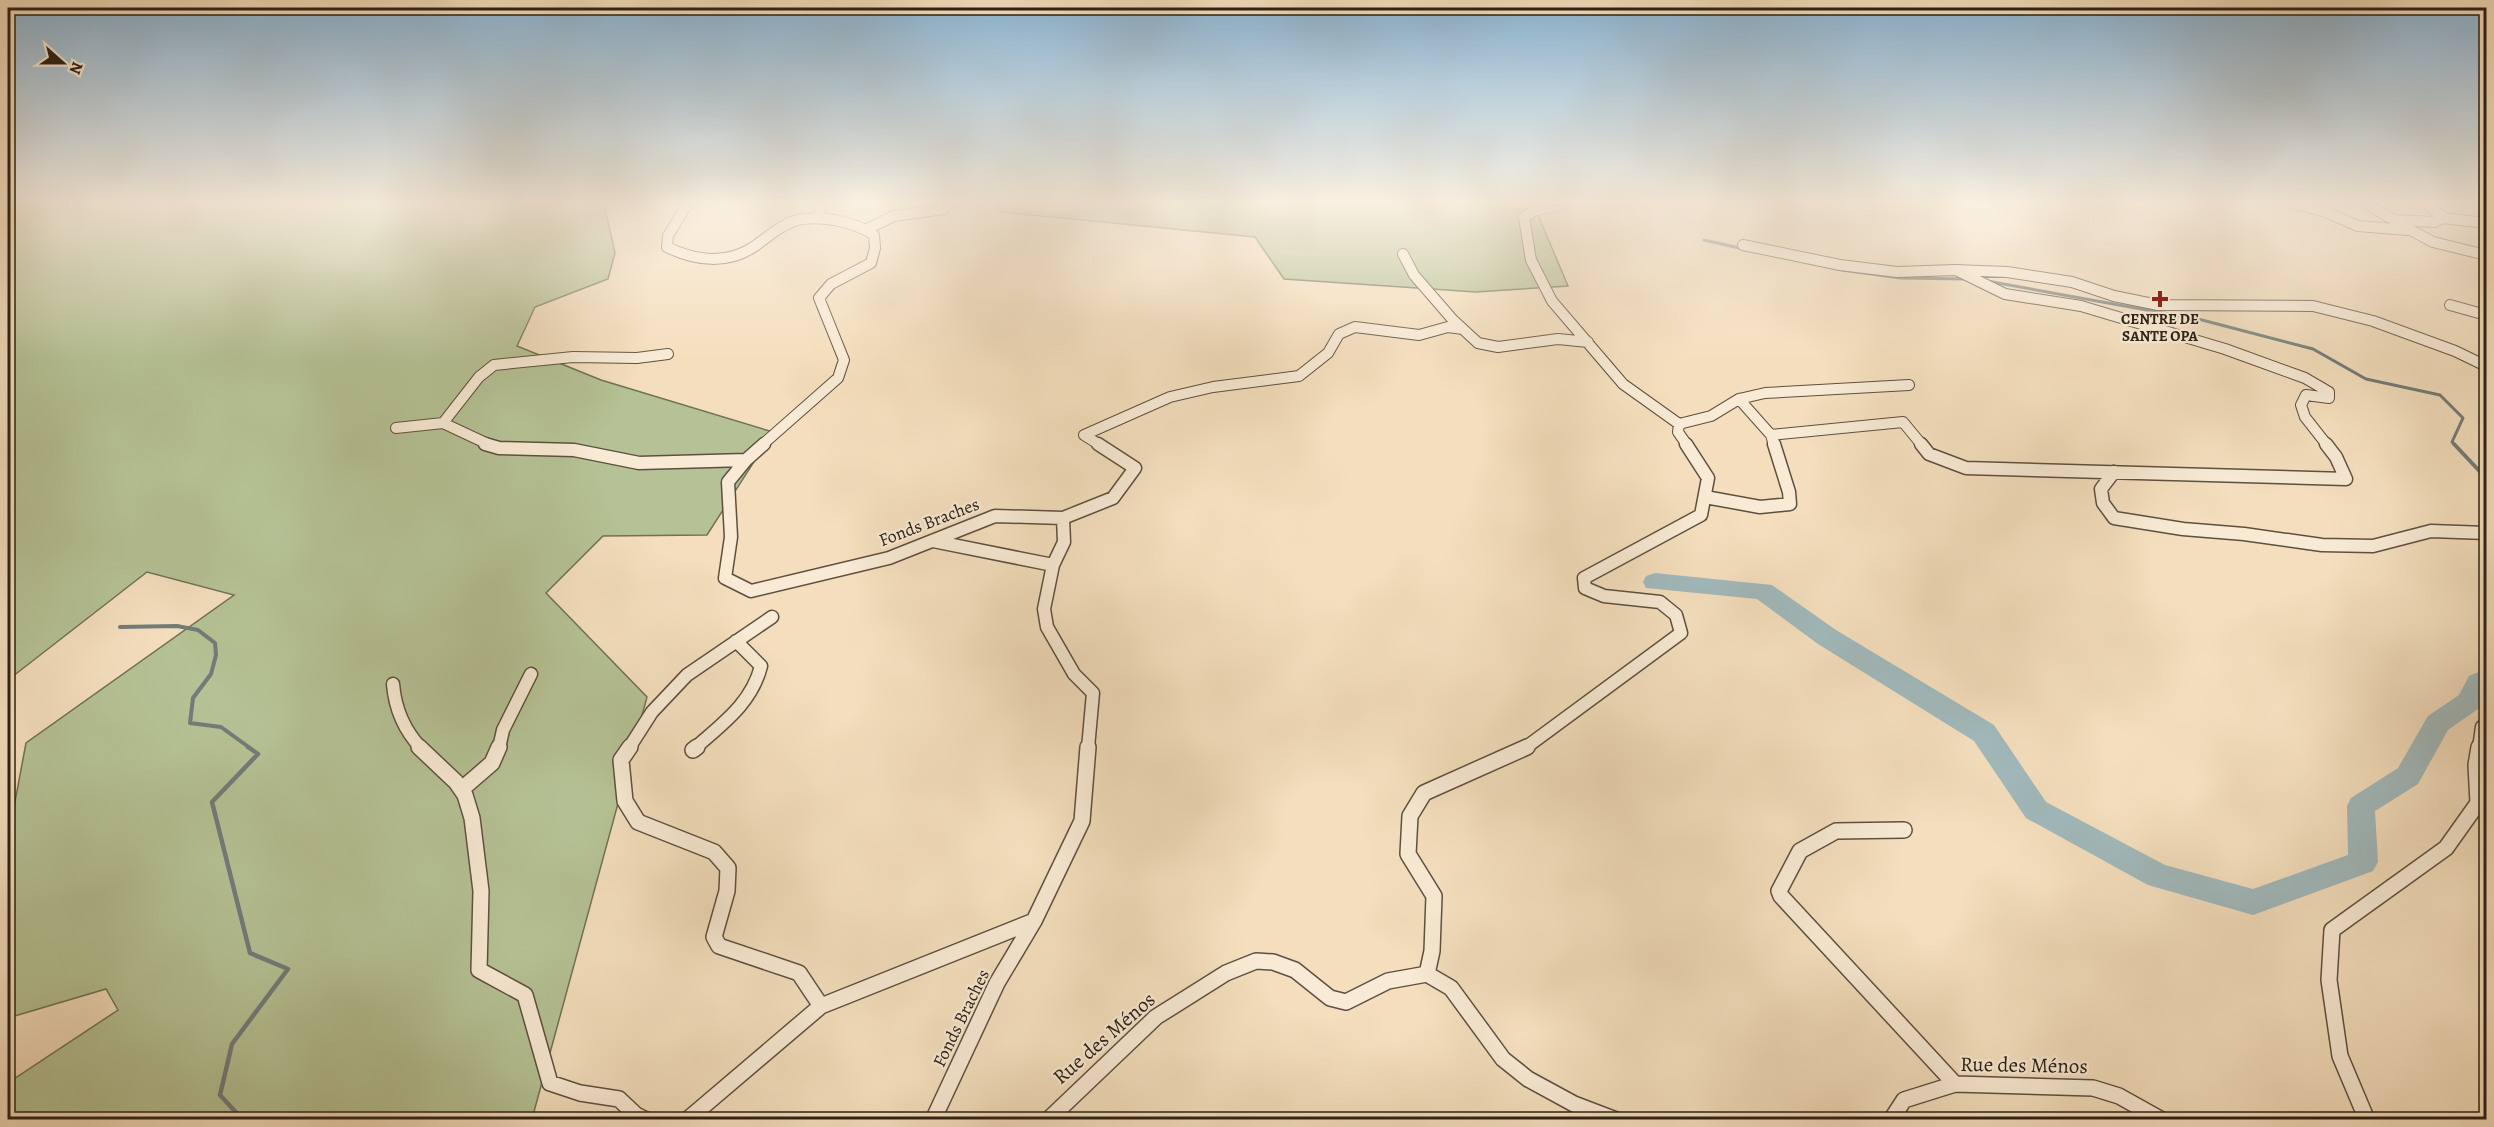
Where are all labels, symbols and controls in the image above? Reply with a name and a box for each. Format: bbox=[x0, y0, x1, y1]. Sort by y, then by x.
north arrow bbox=[33, 33, 93, 93]
text: N bbox=[64, 59, 88, 78]
marker: CENTRE DE SANTE OPA bbox=[2151, 290, 2169, 308]
place label: CENTRE DE SANTE OPA bbox=[2121, 309, 2199, 346]
street label: Fonds Braches bbox=[875, 492, 983, 552]
street label: Fonds Braches bbox=[927, 965, 995, 1071]
street label: Rue des Ménos bbox=[1047, 986, 1161, 1090]
street label: Rue des Ménos bbox=[1960, 1050, 2088, 1080]

